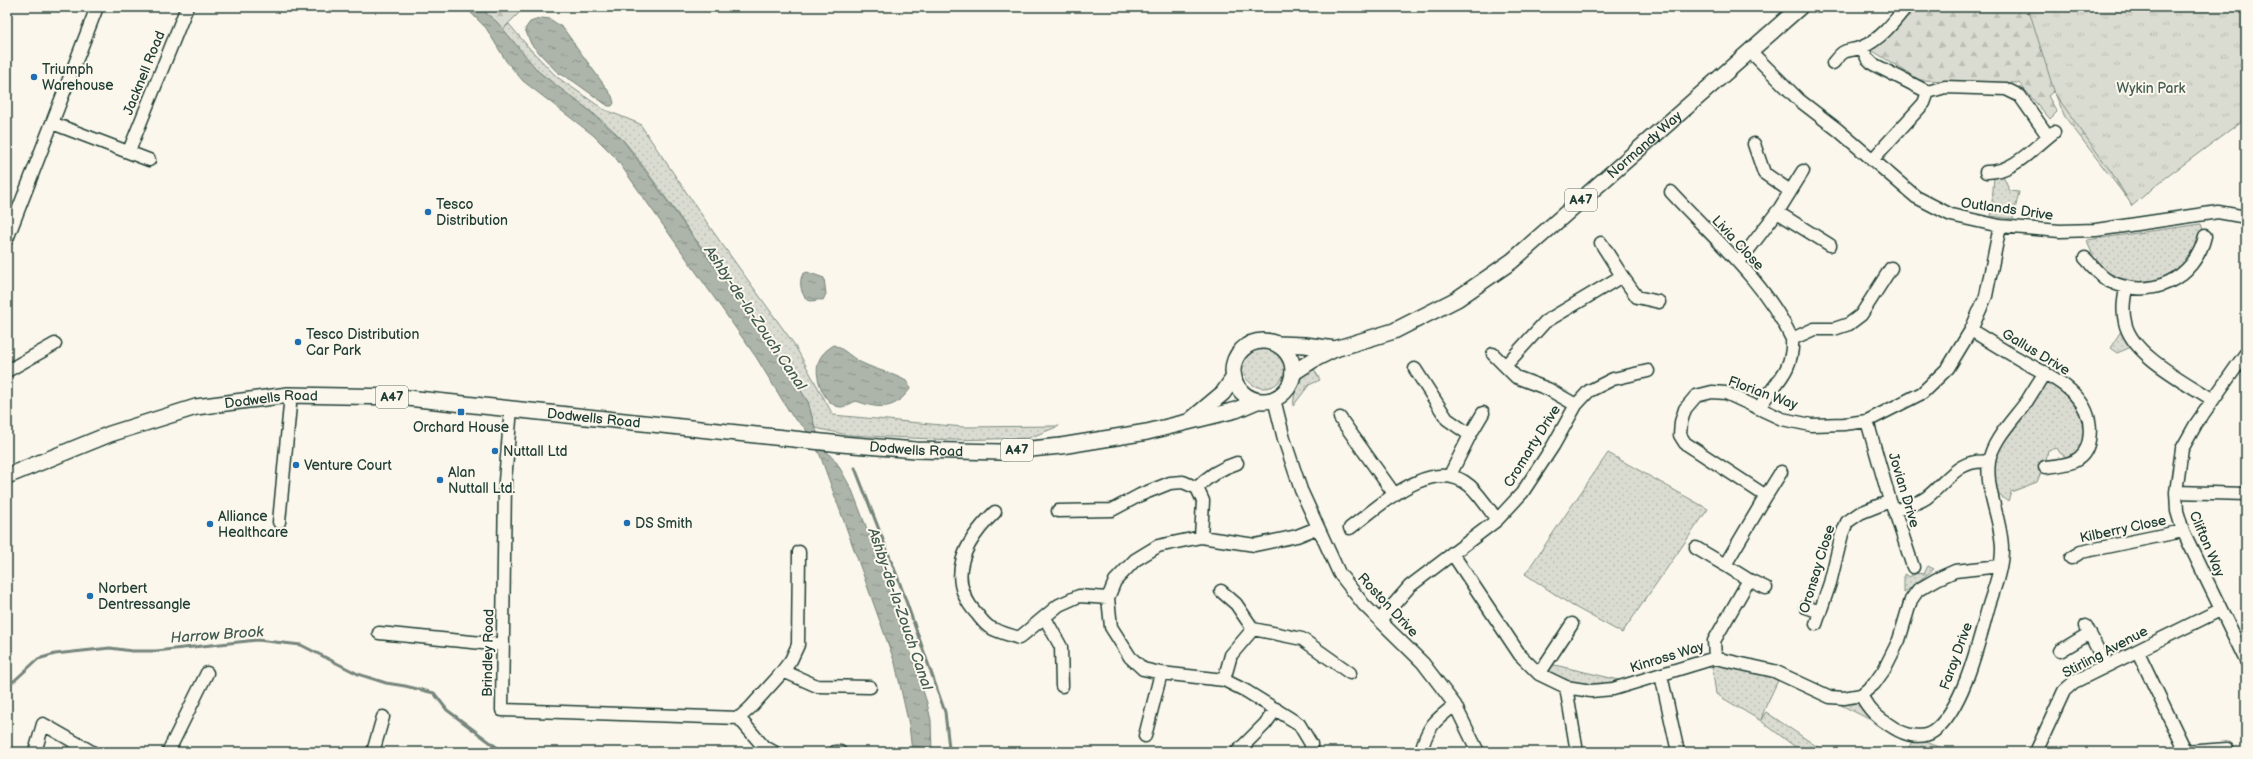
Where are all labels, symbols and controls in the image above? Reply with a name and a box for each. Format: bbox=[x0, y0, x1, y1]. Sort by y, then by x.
street label: Jacknell Road bbox=[119, 28, 169, 118]
place label: Triumph Warehouse bbox=[42, 61, 114, 94]
marker: Triumph Warehouse bbox=[29, 72, 39, 82]
park label: Wykin Park bbox=[2117, 80, 2186, 97]
street label: Normandy Way bbox=[1603, 106, 1686, 182]
road number: A47 bbox=[1565, 189, 1597, 211]
street label: Outlands Drive bbox=[1960, 194, 2054, 224]
place label: Tesco Distribution bbox=[436, 196, 508, 229]
marker: Tesco Distribution bbox=[423, 207, 433, 217]
street label: Livia Close bbox=[1708, 212, 1768, 274]
water label: Ashby-de-la-Zouch Canal bbox=[699, 241, 811, 394]
street label: Gallus Drive bbox=[1999, 325, 2073, 379]
place label: Tesco Distribution Car Park bbox=[306, 326, 419, 359]
marker: Tesco Distribution Car Park bbox=[293, 337, 303, 347]
street label: Florian Way bbox=[1726, 373, 1801, 414]
street label: Dodwells Road bbox=[223, 386, 318, 412]
road number: A47 bbox=[376, 386, 408, 408]
street label: Cromarty Drive bbox=[1500, 402, 1564, 490]
street label: Dodwells Road bbox=[546, 404, 641, 431]
marker: Orchard House bbox=[456, 407, 466, 417]
place label: Orchard House bbox=[413, 419, 509, 436]
street label: Dodwells Road bbox=[869, 438, 963, 460]
road number: A47 bbox=[1001, 439, 1033, 461]
place label: Nuttall Ltd bbox=[503, 443, 567, 460]
marker: Nuttall Ltd bbox=[490, 446, 500, 456]
street label: Jovian Drive bbox=[1885, 451, 1923, 529]
place label: Venture Court bbox=[304, 457, 392, 474]
marker: Venture Court bbox=[291, 460, 301, 470]
place label: Alan Nuttall Ltd. bbox=[448, 464, 515, 497]
marker: Alan Nuttall Ltd. bbox=[435, 475, 445, 485]
place label: Alliance Healthcare bbox=[218, 508, 288, 541]
street label: Clifton Way bbox=[2186, 509, 2229, 580]
street label: Kilberry Close bbox=[2078, 512, 2168, 546]
place label: DS Smith bbox=[635, 515, 693, 532]
marker: DS Smith bbox=[622, 518, 632, 528]
marker: Alliance Healthcare bbox=[205, 519, 215, 529]
street label: Oronsay Close bbox=[1795, 523, 1839, 615]
water label: Ashby-de-la-Zouch Canal bbox=[863, 524, 937, 693]
street label: Roston Drive bbox=[1354, 569, 1422, 641]
place label: Norbert Dentressangle bbox=[98, 580, 191, 613]
marker: Norbert Dentressangle bbox=[85, 591, 95, 601]
street label: Brindley Road bbox=[479, 609, 497, 697]
street label: Faray Drive bbox=[1936, 620, 1976, 692]
water label: Harrow Brook bbox=[170, 622, 265, 648]
street label: Stirling Avenue bbox=[2059, 622, 2151, 682]
street label: Kinross Way bbox=[1628, 638, 1707, 676]

